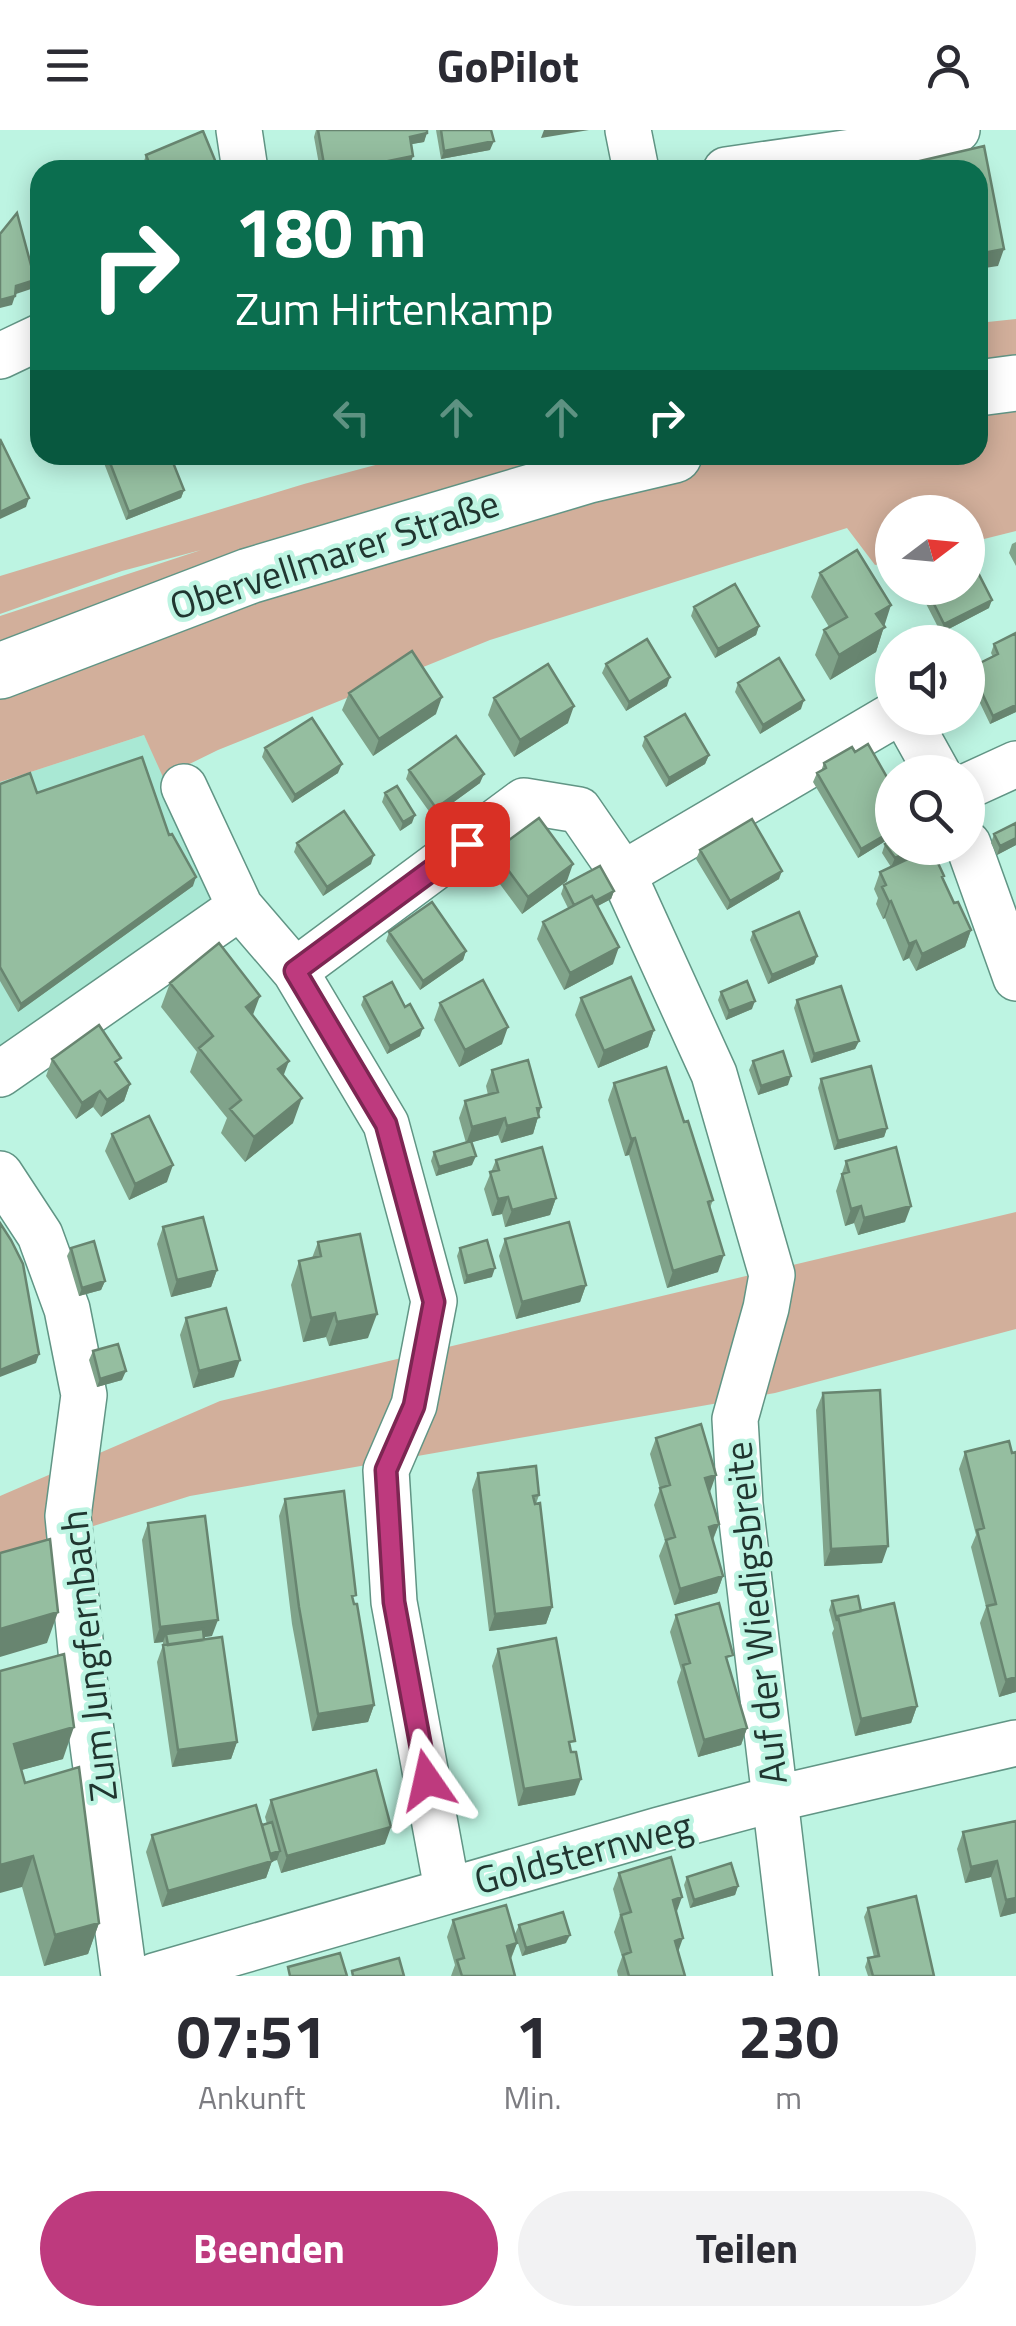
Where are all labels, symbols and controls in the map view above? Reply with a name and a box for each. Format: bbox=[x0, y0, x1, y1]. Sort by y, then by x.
text: GoPilot bbox=[437, 31, 579, 99]
icon: menu bbox=[40, 38, 95, 93]
icon: person bbox=[921, 38, 976, 93]
text: 180 m bbox=[235, 178, 427, 284]
icon: right bbox=[70, 200, 200, 330]
text: Zum Hirtenkamp bbox=[235, 274, 554, 342]
icon: left bbox=[324, 390, 379, 445]
icon: ahead bbox=[429, 390, 484, 445]
icon: ahead bbox=[534, 390, 589, 445]
icon: right bbox=[639, 390, 694, 445]
street label: Obervellmarer Straße bbox=[162, 473, 506, 635]
north arrow bbox=[875, 495, 985, 605]
map controls bbox=[875, 495, 985, 865]
button: sound bbox=[875, 625, 985, 735]
button: search bbox=[875, 755, 985, 865]
pin bbox=[425, 802, 510, 887]
icon: arrive bbox=[440, 817, 495, 872]
street label: Auf der Wiedigsbreite bbox=[708, 1439, 802, 1787]
street label: Zum Jungfernbach bbox=[44, 1508, 132, 1804]
position arrow bbox=[375, 1728, 479, 1832]
street label: Goldsternweg bbox=[468, 1795, 698, 1909]
text: 07:51 bbox=[177, 1990, 327, 2081]
text: 1 bbox=[516, 1990, 549, 2081]
text: 230 bbox=[738, 1990, 839, 2081]
text: Ankunft bbox=[198, 2073, 306, 2121]
text: Min. bbox=[503, 2073, 561, 2121]
text: m bbox=[775, 2073, 802, 2121]
button: Beenden bbox=[40, 2191, 498, 2306]
button: Teilen bbox=[518, 2191, 976, 2306]

